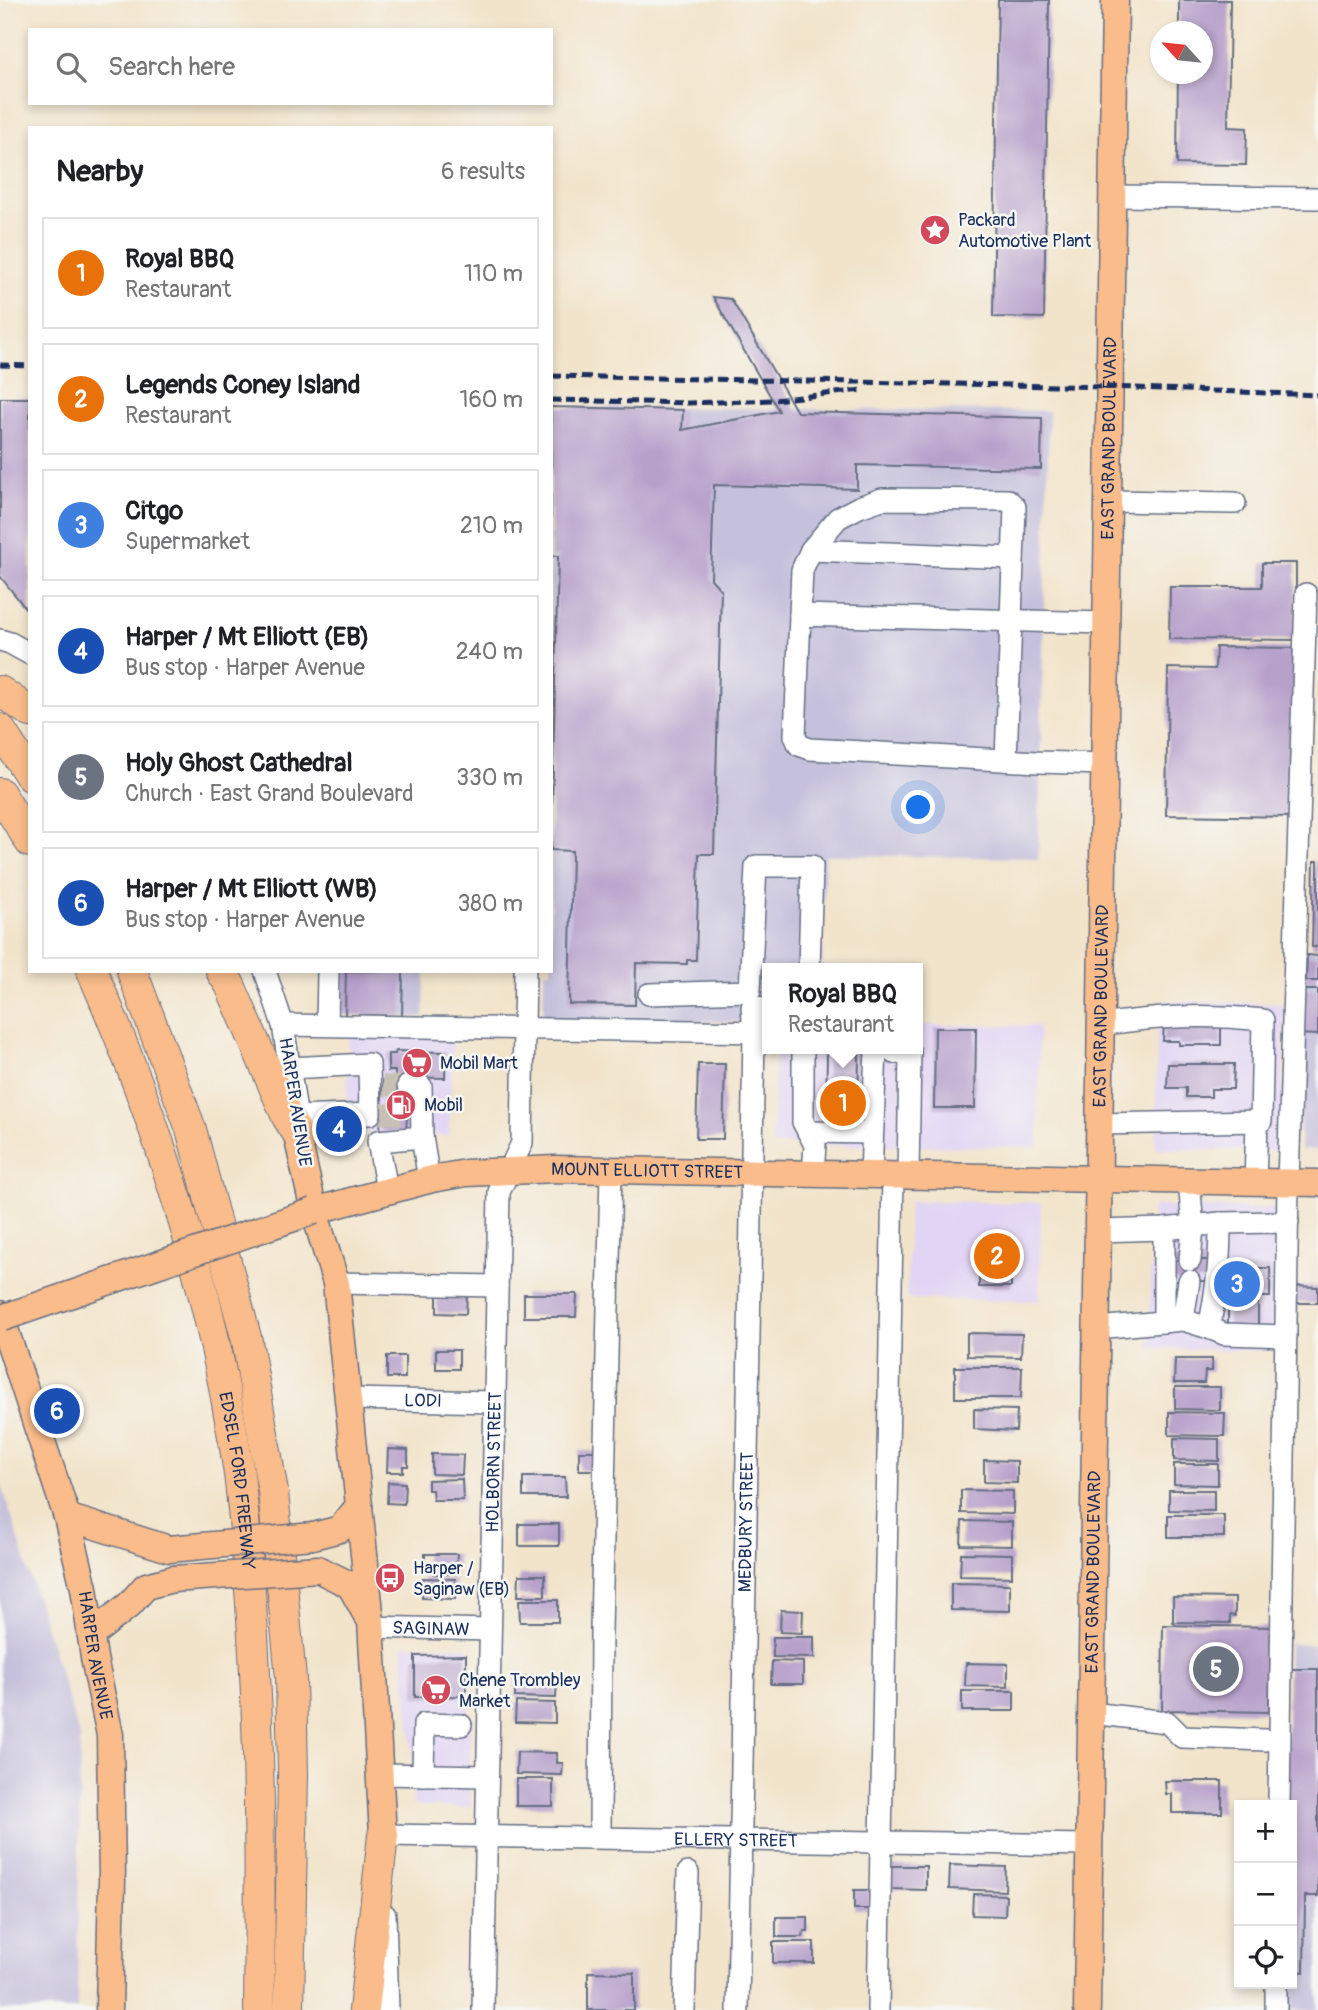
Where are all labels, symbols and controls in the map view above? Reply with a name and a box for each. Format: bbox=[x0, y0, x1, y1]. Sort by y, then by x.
north arrow bbox=[1150, 21, 1213, 84]
search box bbox=[28, 28, 553, 105]
icon: search bbox=[52, 48, 90, 86]
text: Search here bbox=[108, 51, 235, 83]
text: Nearby bbox=[56, 153, 143, 190]
text: 6 results bbox=[441, 157, 525, 186]
place label: Packard Automotive Plant bbox=[958, 209, 1092, 253]
place icon: Packard Automotive Plant bbox=[918, 213, 952, 247]
text: Royal BBQ bbox=[125, 243, 234, 275]
text: 1 bbox=[77, 259, 86, 288]
text: 110 m bbox=[464, 259, 523, 288]
text: Restaurant bbox=[125, 275, 231, 304]
street label: EAST GRAND BOULEVARD bbox=[1096, 337, 1122, 540]
text: Legends Coney Island bbox=[125, 369, 361, 401]
text: 2 bbox=[75, 385, 87, 414]
text: 160 m bbox=[459, 385, 523, 414]
text: Restaurant bbox=[125, 401, 231, 430]
text: Citgo bbox=[125, 495, 183, 527]
text: 3 bbox=[75, 511, 87, 540]
text: 210 m bbox=[460, 511, 523, 540]
text: Supermarket bbox=[125, 527, 250, 556]
text: Harper / Mt Elliott (EB) bbox=[125, 621, 369, 653]
text: 4 bbox=[74, 637, 88, 666]
text: 240 m bbox=[456, 637, 523, 666]
text: Bus stop · Harper Avenue bbox=[125, 653, 365, 682]
text: Holy Ghost Cathedral bbox=[125, 747, 353, 779]
text: 5 bbox=[75, 763, 87, 792]
text: 330 m bbox=[456, 763, 523, 792]
text: Church · East Grand Boulevard bbox=[125, 779, 413, 808]
your location bbox=[901, 790, 935, 824]
text: Harper / Mt Elliott (WB) bbox=[125, 873, 378, 905]
text: 6 bbox=[74, 889, 88, 918]
text: 380 m bbox=[457, 889, 523, 918]
text: Bus stop · Harper Avenue bbox=[125, 905, 365, 934]
street label: EAST GRAND BOULEVARD bbox=[1088, 905, 1114, 1108]
popup bbox=[762, 963, 923, 1054]
text: Royal BBQ bbox=[788, 978, 897, 1010]
text: Restaurant bbox=[788, 1010, 894, 1039]
street label: HARPER AVENUE bbox=[273, 1036, 317, 1168]
supermarket icon: Mobil Mart bbox=[400, 1046, 434, 1080]
place label: Mobil Mart bbox=[440, 1052, 519, 1075]
pin: 1 bbox=[820, 1077, 866, 1129]
fuel station icon: Mobil bbox=[384, 1088, 418, 1122]
place label: Mobil bbox=[424, 1094, 463, 1117]
pin: 4 bbox=[316, 1103, 362, 1155]
street label: MOUNT ELLIOTT STREET bbox=[551, 1157, 743, 1184]
pin: 2 bbox=[974, 1230, 1020, 1282]
pin: 3 bbox=[1214, 1258, 1260, 1310]
pin: 6 bbox=[34, 1385, 80, 1437]
street label: LODI bbox=[404, 1389, 442, 1412]
street label: EDSEL FORD FREEWAY bbox=[214, 1390, 260, 1571]
street label: HOLBORN STREET bbox=[481, 1391, 507, 1533]
street label: MEDBURY STREET bbox=[733, 1452, 759, 1592]
street label: EAST GRAND BOULEVARD bbox=[1080, 1470, 1106, 1674]
place label: Harper / Saginaw (EB) bbox=[413, 1557, 510, 1601]
bus stop icon: Harper / Saginaw (EB) bbox=[373, 1561, 407, 1595]
street label: HARPER AVENUE bbox=[73, 1589, 118, 1722]
street label: SAGINAW bbox=[392, 1616, 470, 1641]
pin: 5 bbox=[1193, 1643, 1239, 1695]
place label: Chene Trombley Market bbox=[459, 1669, 581, 1713]
supermarket icon: Chene Trombley Market bbox=[419, 1673, 453, 1707]
map controls bbox=[1234, 1800, 1297, 1989]
button: + bbox=[1234, 1800, 1297, 1863]
street label: ELLERY STREET bbox=[674, 1828, 798, 1852]
button: − bbox=[1234, 1863, 1297, 1926]
button: locate bbox=[1234, 1926, 1297, 1989]

